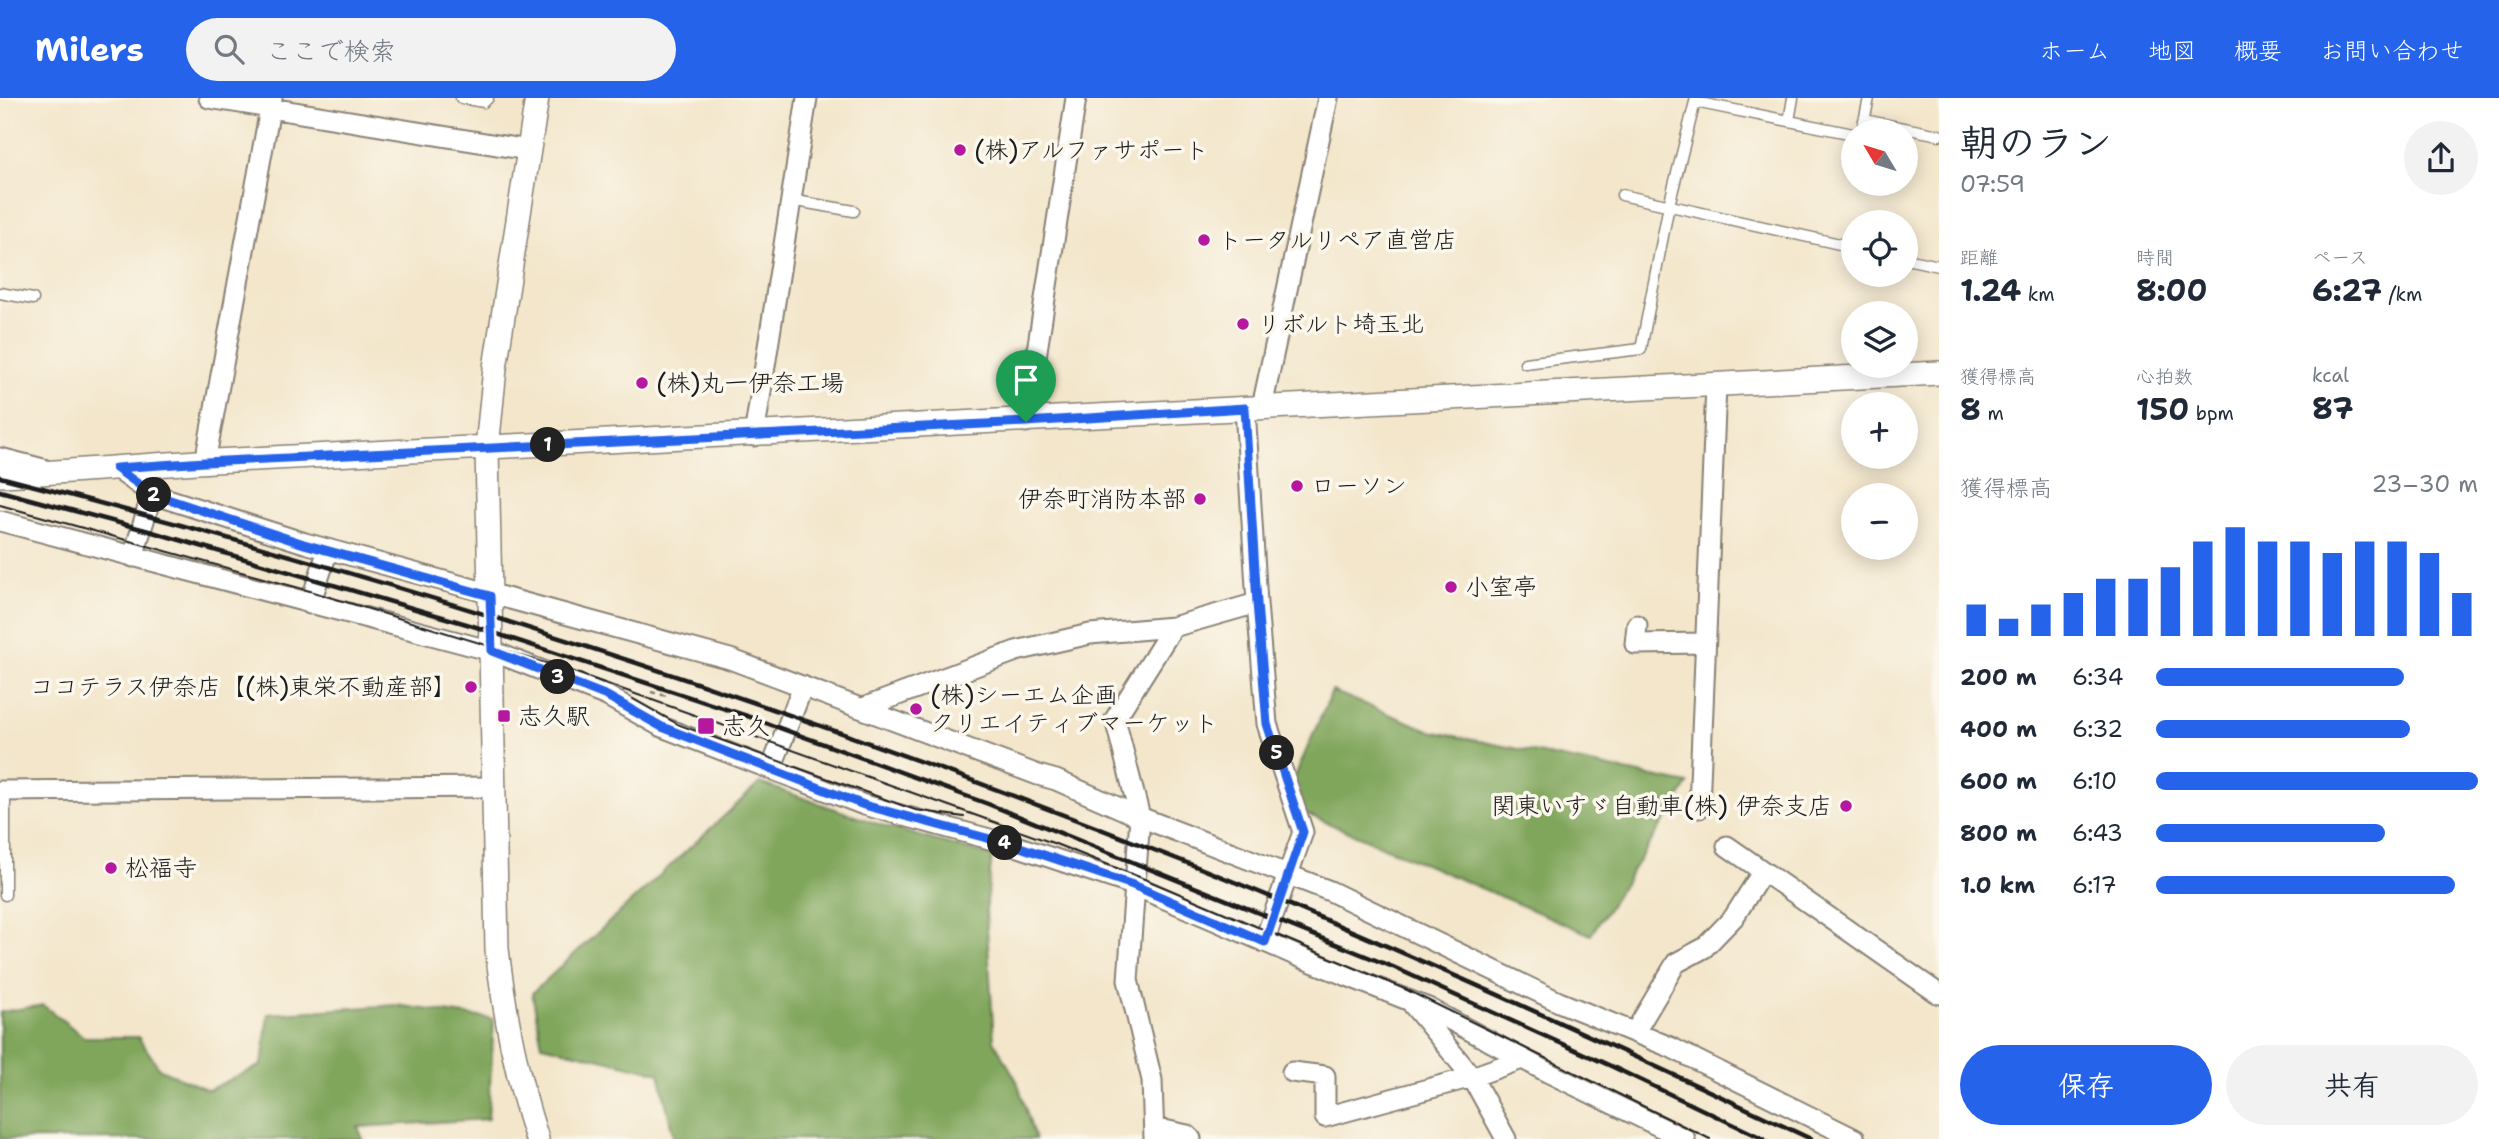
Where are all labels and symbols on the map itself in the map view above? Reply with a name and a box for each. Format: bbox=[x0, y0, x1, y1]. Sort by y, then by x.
north arrow bbox=[1841, 119, 1918, 196]
place label: (株)アルファサポート bbox=[974, 134, 1209, 166]
marker: (株)アルファサポート bbox=[952, 142, 968, 158]
place label: トータルリペア直営店 bbox=[1218, 224, 1457, 256]
marker: トータルリペア直営店 bbox=[1196, 232, 1212, 248]
place label: リボルト埼玉北 bbox=[1257, 308, 1425, 340]
marker: リボルト埼玉北 bbox=[1235, 316, 1251, 332]
pin bbox=[996, 350, 1056, 422]
place label: (株)丸一伊奈工場 bbox=[656, 367, 844, 399]
marker: (株)丸一伊奈工場 bbox=[634, 375, 650, 391]
pin: 1 bbox=[530, 428, 566, 462]
place label: ローソン bbox=[1311, 470, 1407, 502]
pin: 2 bbox=[136, 478, 172, 512]
marker: ローソン bbox=[1289, 478, 1305, 494]
place label: 伊奈町消防本部 bbox=[1018, 483, 1186, 515]
marker: 伊奈町消防本部 bbox=[1192, 491, 1208, 507]
place label: 小室亭 bbox=[1465, 571, 1537, 603]
marker: 小室亭 bbox=[1443, 579, 1459, 595]
pin: 3 bbox=[540, 660, 576, 694]
place label: ココテラス伊奈店【(株)東栄不動産部】 bbox=[30, 671, 457, 703]
marker: ココテラス伊奈店【(株)東栄不動産部】 bbox=[463, 679, 479, 695]
place label: (株)シーエム企画 クリエイティブマーケット bbox=[930, 679, 1218, 739]
place label: 志久駅 bbox=[518, 700, 590, 732]
marker: (株)シーエム企画 クリエイティブマーケット bbox=[908, 701, 924, 717]
marker: 志久駅 bbox=[496, 708, 512, 724]
place label: 志久 bbox=[722, 710, 770, 742]
marker: 志久 bbox=[696, 716, 716, 736]
pin: 5 bbox=[1260, 736, 1294, 770]
place label: 関東いすゞ自動車(株) 伊奈支店 bbox=[1492, 790, 1832, 822]
marker: 関東いすゞ自動車(株) 伊奈支店 bbox=[1838, 798, 1854, 814]
pin: 4 bbox=[988, 826, 1023, 860]
place label: 松福寺 bbox=[125, 852, 197, 884]
marker: 松福寺 bbox=[103, 860, 119, 876]

